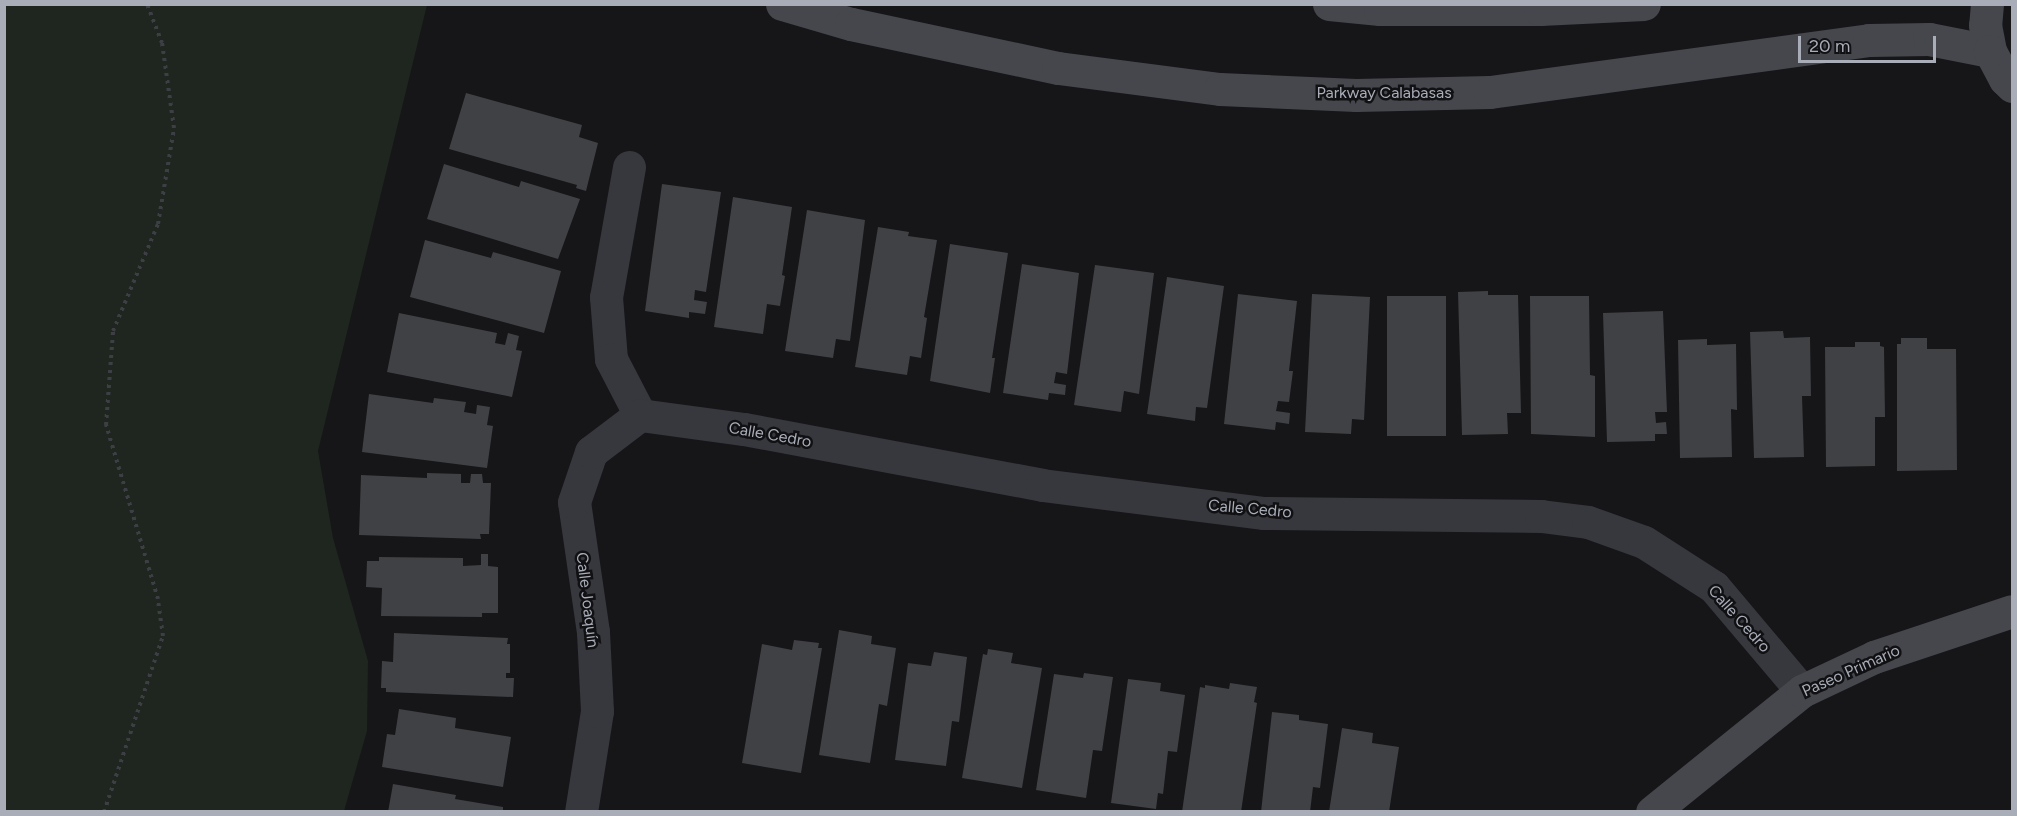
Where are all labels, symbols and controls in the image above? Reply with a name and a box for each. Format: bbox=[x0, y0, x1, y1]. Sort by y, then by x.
scale bar bbox=[1801, 24, 1939, 62]
text: 20 m bbox=[1809, 35, 1850, 57]
street label: Parkway Calabasas bbox=[1316, 83, 1452, 103]
street label: Calle Cedro bbox=[727, 418, 813, 452]
street label: Calle Cedro bbox=[1207, 496, 1293, 522]
street label: Calle Joaquín bbox=[572, 551, 602, 649]
street label: Calle Cedro bbox=[1704, 581, 1774, 657]
street label: Paseo Primario bbox=[1799, 641, 1903, 701]

